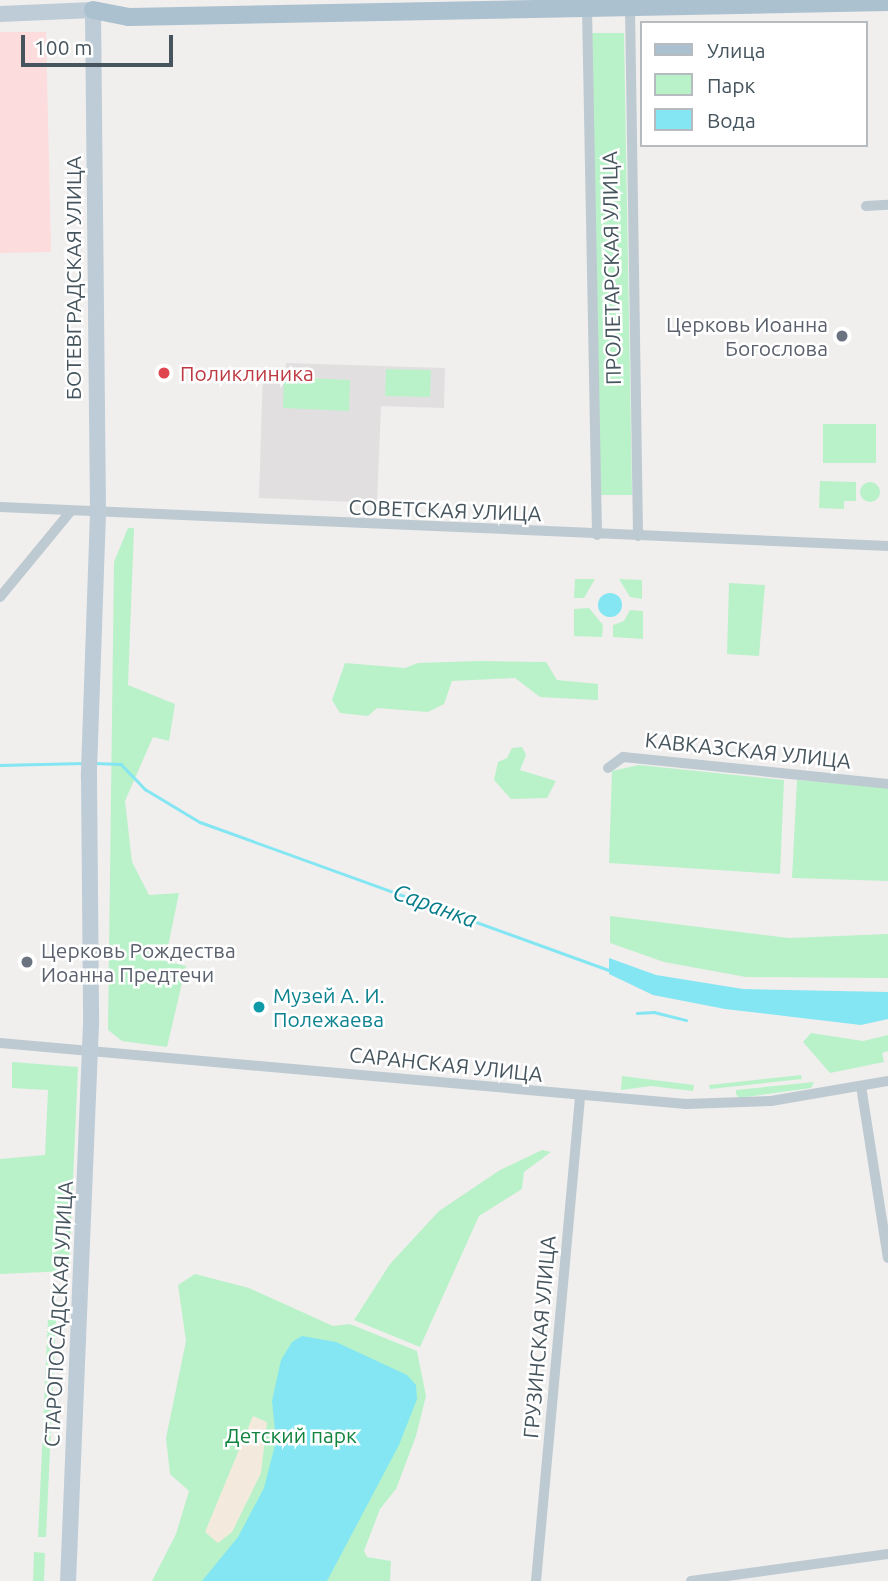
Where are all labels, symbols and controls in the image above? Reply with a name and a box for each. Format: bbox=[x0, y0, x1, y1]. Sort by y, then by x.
scale bar bbox=[24, 21, 177, 65]
legend bbox=[640, 21, 867, 147]
text: 100 m bbox=[34, 35, 92, 59]
text: Улица bbox=[707, 38, 765, 62]
text: Парк bbox=[707, 73, 755, 97]
text: Вода bbox=[707, 108, 756, 132]
street label: ПРОЛЕТАРСКАЯ УЛИЦА bbox=[596, 151, 626, 385]
street label: БОТЕВГРАДСКАЯ УЛИЦА bbox=[60, 156, 86, 400]
place label: Церковь Иоанна Богослова bbox=[666, 311, 828, 361]
marker: Церковь Иоанна Богослова bbox=[834, 328, 850, 344]
place label: Поликлиника bbox=[180, 360, 314, 386]
marker: Поликлиника bbox=[154, 363, 174, 383]
street label: СОВЕТСКАЯ УЛИЦА bbox=[348, 494, 542, 526]
street label: КАВКАЗСКАЯ УЛИЦА bbox=[644, 727, 852, 773]
water label: Саранка bbox=[389, 878, 481, 934]
place label: Церковь Рождества Иоанна Предтечи bbox=[41, 937, 236, 987]
marker: Церковь Рождества Иоанна Предтечи bbox=[19, 954, 35, 970]
place label: Музей А. И. Полежаева bbox=[273, 982, 385, 1032]
marker: Музей А. И. Полежаева bbox=[251, 999, 267, 1015]
street label: САРАНСКАЯ УЛИЦА bbox=[348, 1041, 544, 1087]
street label: СТАРОПОСАДСКАЯ УЛИЦА bbox=[38, 1180, 78, 1448]
street label: ГРУЗИНСКАЯ УЛИЦА bbox=[518, 1235, 560, 1439]
park label: Детский парк bbox=[225, 1422, 357, 1448]

